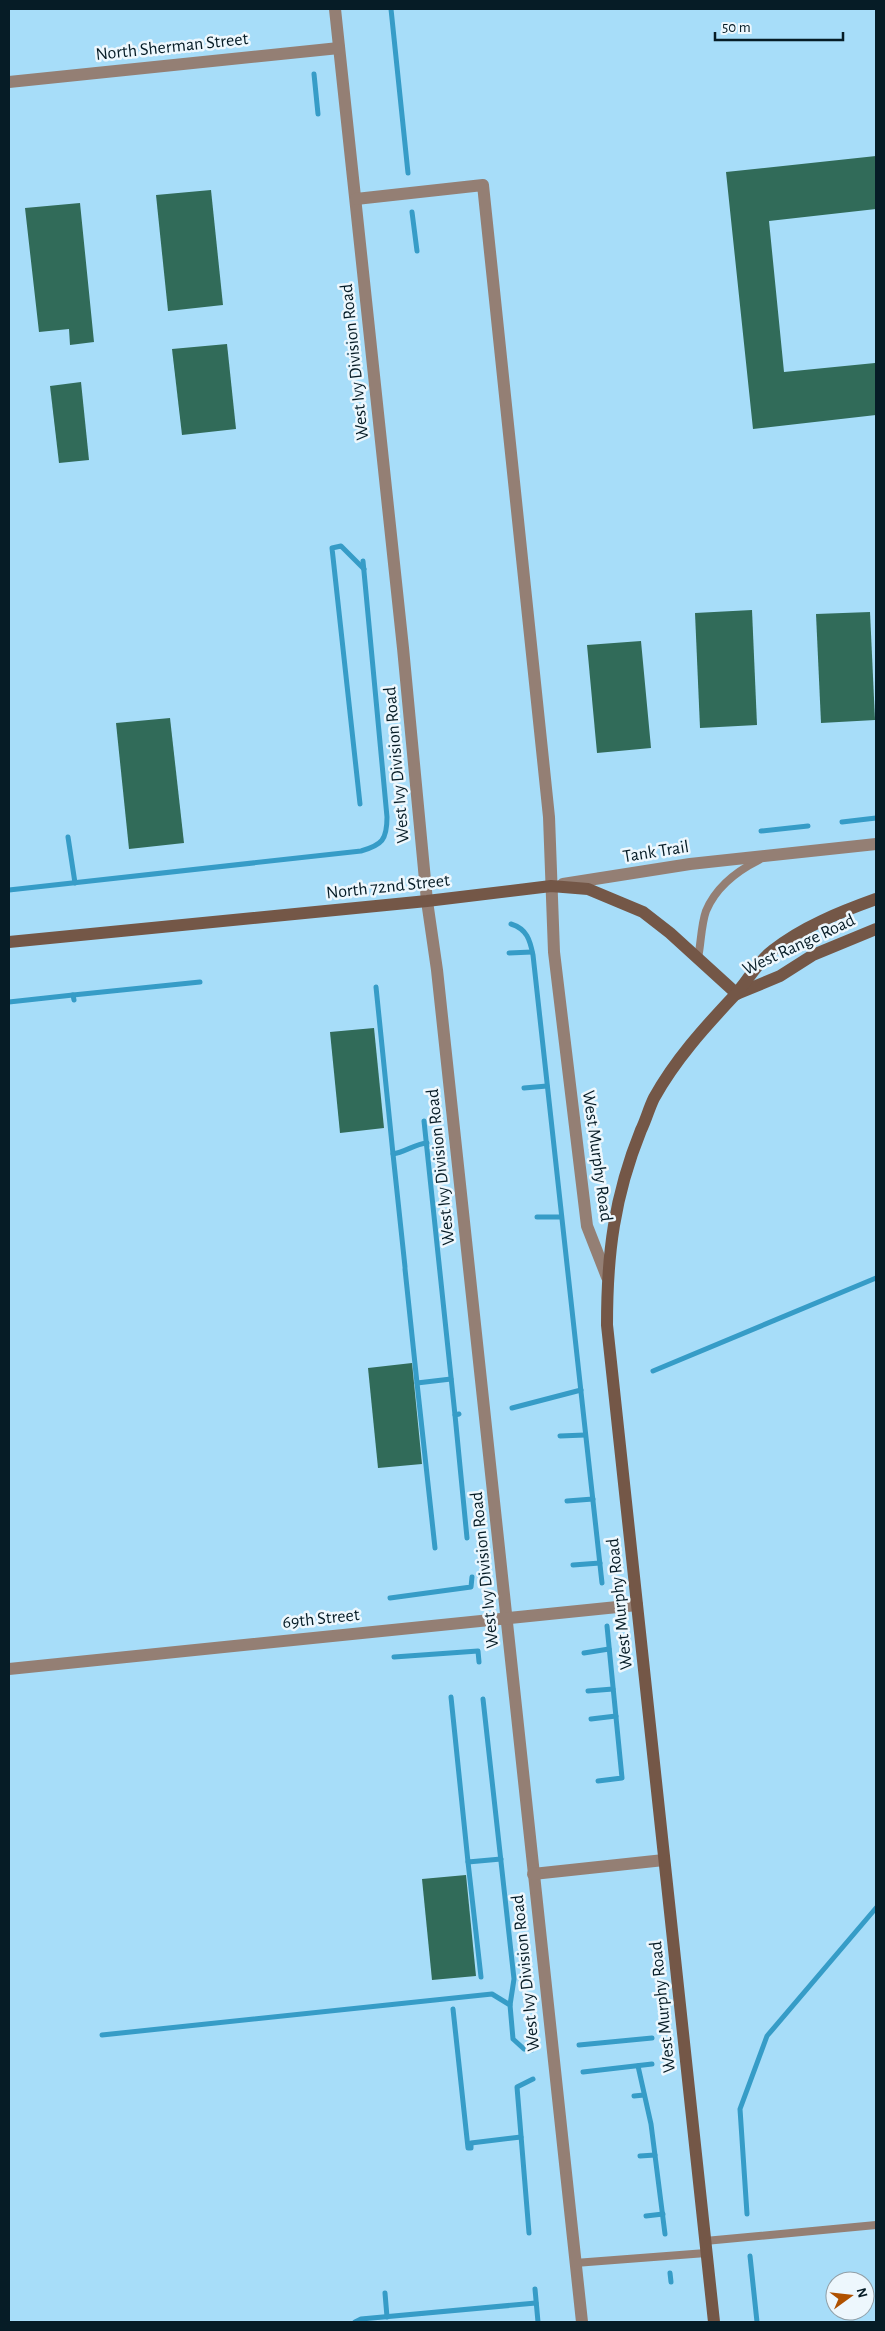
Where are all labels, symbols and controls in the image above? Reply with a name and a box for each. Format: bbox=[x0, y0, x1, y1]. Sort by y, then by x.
scale bar bbox=[715, 10, 842, 42]
text: 50 m bbox=[722, 20, 751, 35]
street label: North Sherman Street bbox=[95, 30, 249, 64]
street label: West Ivy Division Road bbox=[338, 283, 372, 441]
street label: West Ivy Division Road bbox=[381, 686, 413, 844]
street label: Tank Trail bbox=[622, 838, 690, 866]
street label: North 72nd Street bbox=[325, 872, 451, 902]
street label: West Range Road bbox=[740, 911, 858, 979]
street label: West Ivy Division Road bbox=[424, 1088, 458, 1246]
street label: West Murphy Road bbox=[579, 1089, 615, 1223]
street label: West Ivy Division Road bbox=[468, 1491, 502, 1649]
street label: West Murphy Road bbox=[604, 1537, 636, 1671]
street label: 69th Street bbox=[282, 1606, 361, 1632]
street label: West Ivy Division Road bbox=[509, 1894, 543, 2052]
street label: West Murphy Road bbox=[647, 1940, 679, 2074]
north arrow bbox=[825, 2271, 875, 2321]
text: N bbox=[854, 2286, 870, 2299]

